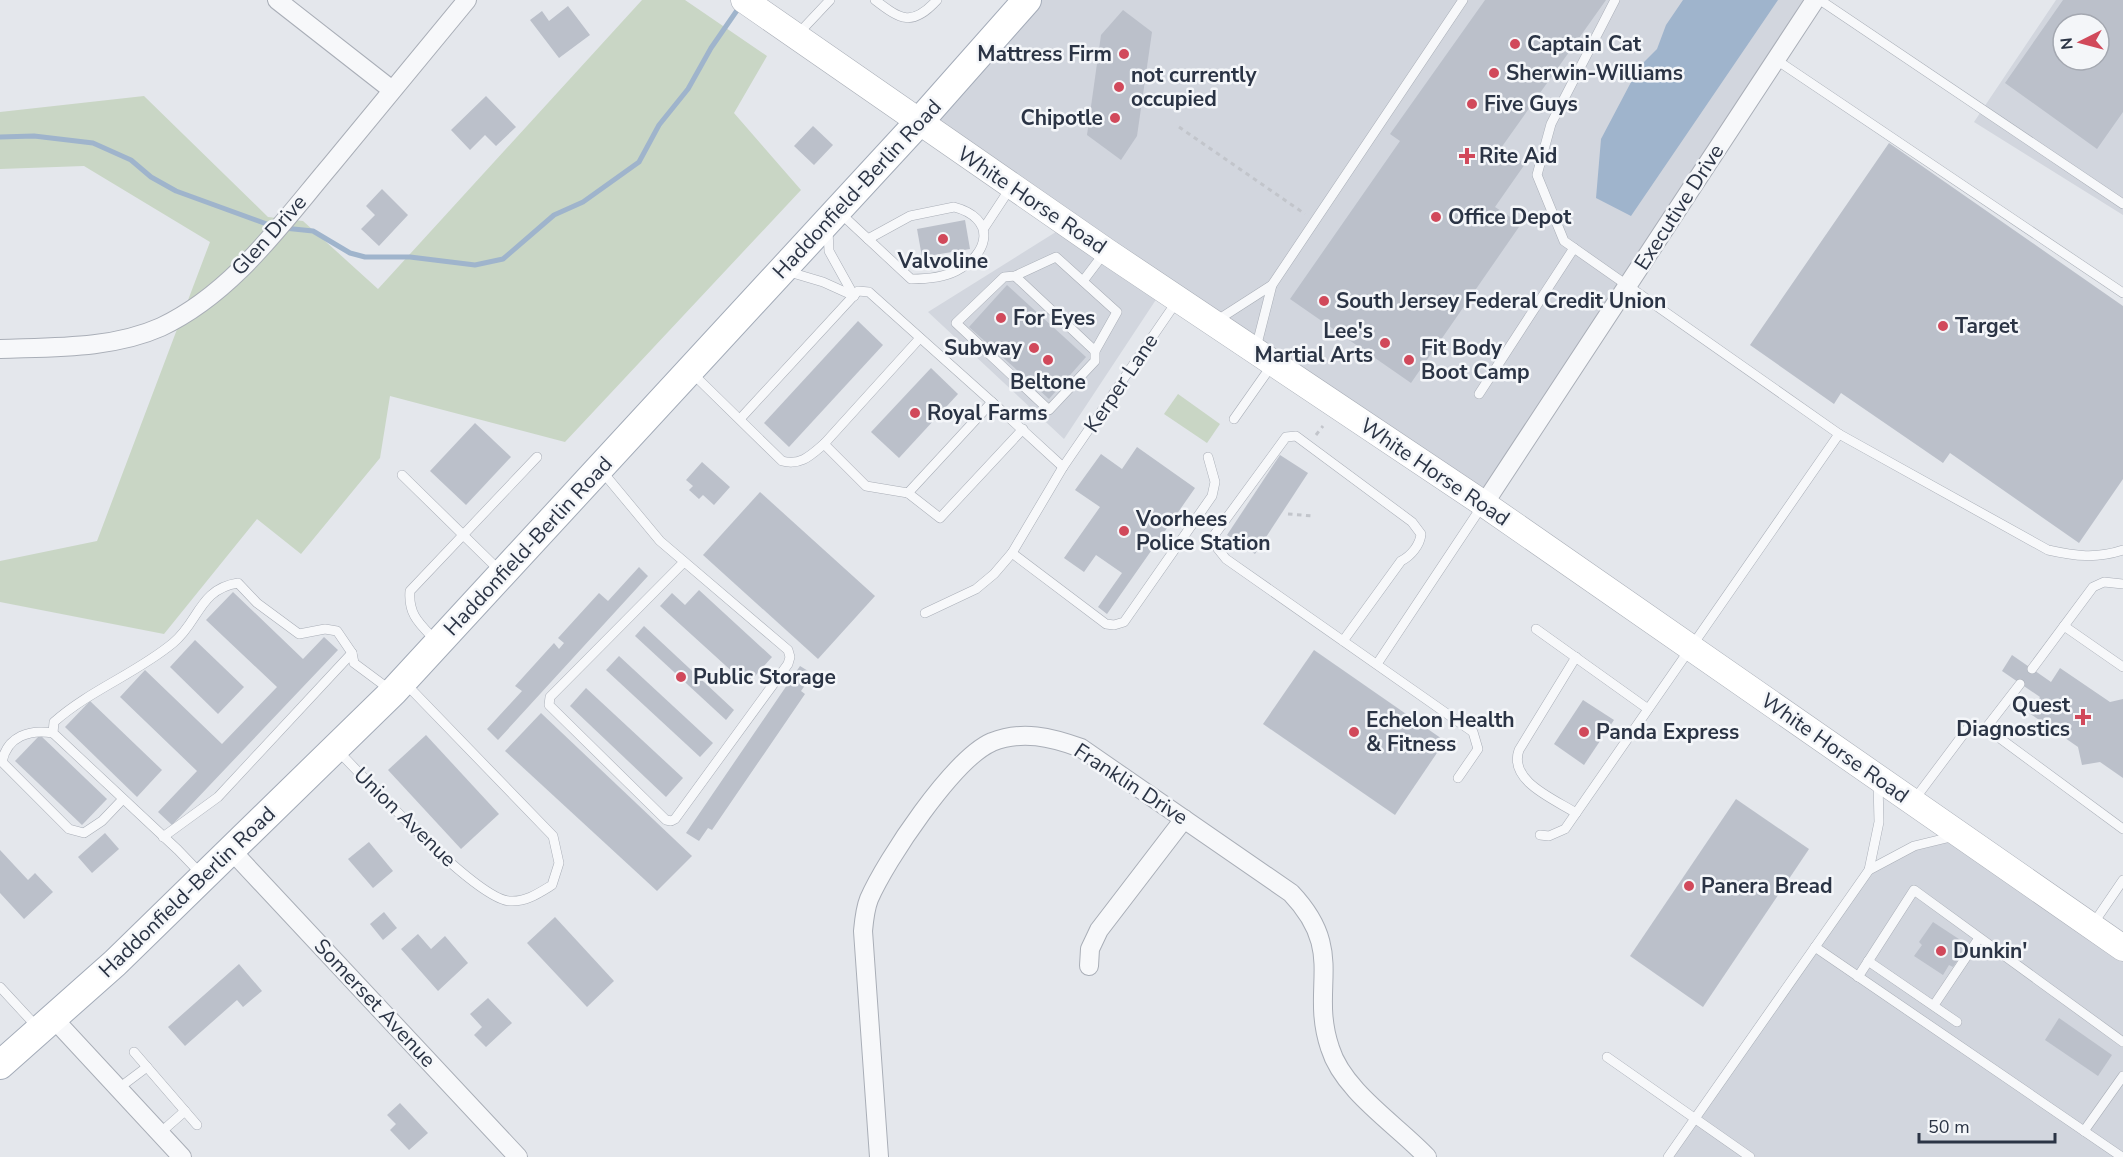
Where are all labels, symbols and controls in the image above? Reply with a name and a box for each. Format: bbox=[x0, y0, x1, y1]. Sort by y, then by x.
north arrow bbox=[2051, 12, 2111, 72]
place label: Captain Cat bbox=[1527, 30, 1642, 58]
text: N bbox=[2056, 36, 2079, 51]
marker: Captain Cat bbox=[1508, 37, 1522, 51]
place label: Mattress Firm bbox=[977, 40, 1112, 68]
marker: Mattress Firm bbox=[1117, 47, 1131, 61]
place label: Sherwin-Williams bbox=[1506, 59, 1683, 87]
place label: not currently occupied bbox=[1131, 61, 1258, 113]
marker: Sherwin-Williams bbox=[1487, 66, 1501, 80]
marker: not currently occupied bbox=[1112, 80, 1126, 94]
place label: Five Guys bbox=[1484, 90, 1578, 118]
street label: Haddonfield-Berlin Road bbox=[766, 93, 948, 285]
marker: Five Guys bbox=[1465, 97, 1479, 111]
place label: Chipotle bbox=[1020, 104, 1103, 132]
marker: Chipotle bbox=[1108, 111, 1122, 125]
street label: Executive Drive bbox=[1628, 139, 1730, 275]
street label: White Horse Road bbox=[952, 140, 1112, 260]
place label: Rite Aid bbox=[1479, 142, 1557, 170]
marker: Rite Aid bbox=[1460, 149, 1474, 163]
street label: Glen Drive bbox=[225, 189, 313, 281]
place label: Office Depot bbox=[1448, 203, 1572, 231]
marker: Office Depot bbox=[1429, 210, 1443, 224]
marker: Valvoline bbox=[936, 232, 950, 246]
place label: Valvoline bbox=[897, 247, 988, 275]
place label: South Jersey Federal Credit Union bbox=[1336, 287, 1666, 315]
marker: South Jersey Federal Credit Union bbox=[1317, 294, 1331, 308]
place label: For Eyes bbox=[1013, 304, 1095, 332]
marker: For Eyes bbox=[994, 311, 1008, 325]
place label: Target bbox=[1955, 312, 2019, 340]
place label: Lee's Martial Arts bbox=[1254, 317, 1373, 369]
marker: Target bbox=[1936, 319, 1950, 333]
street label: Kerper Lane bbox=[1078, 328, 1164, 438]
place label: Subway bbox=[944, 334, 1023, 362]
place label: Fit Body Boot Camp bbox=[1421, 334, 1530, 386]
marker: Lee's Martial Arts bbox=[1378, 336, 1392, 350]
marker: Subway bbox=[1027, 341, 1041, 355]
marker: Beltone bbox=[1041, 353, 1055, 367]
marker: Fit Body Boot Camp bbox=[1402, 353, 1416, 367]
place label: Beltone bbox=[1010, 368, 1086, 396]
place label: Royal Farms bbox=[927, 399, 1047, 427]
marker: Royal Farms bbox=[908, 406, 922, 420]
street label: White Horse Road bbox=[1355, 412, 1515, 532]
street label: Haddonfield-Berlin Road bbox=[437, 450, 619, 642]
place label: Voorhees Police Station bbox=[1135, 505, 1271, 557]
marker: Voorhees Police Station bbox=[1117, 524, 1131, 538]
place label: Public Storage bbox=[693, 663, 836, 691]
marker: Public Storage bbox=[674, 670, 688, 684]
street label: White Horse Road bbox=[1756, 687, 1914, 809]
place label: Quest Diagnostics bbox=[1956, 691, 2071, 743]
place label: Echelon Health & Fitness bbox=[1366, 706, 1515, 758]
marker: Quest Diagnostics bbox=[2074, 708, 2092, 726]
place label: Panda Express bbox=[1596, 718, 1739, 746]
marker: Echelon Health & Fitness bbox=[1347, 725, 1361, 739]
marker: Panda Express bbox=[1577, 725, 1591, 739]
street label: Franklin Drive bbox=[1069, 737, 1193, 831]
street label: Union Avenue bbox=[348, 761, 462, 873]
street label: Haddonfield-Berlin Road bbox=[93, 800, 281, 984]
place label: Panera Bread bbox=[1701, 872, 1833, 900]
marker: Panera Bread bbox=[1682, 879, 1696, 893]
street label: Somerset Avenue bbox=[308, 933, 442, 1073]
place label: Dunkin' bbox=[1953, 937, 2027, 965]
marker: Dunkin' bbox=[1934, 944, 1948, 958]
scale bar bbox=[1919, 1106, 2056, 1144]
text: 50 m bbox=[1928, 1115, 1970, 1139]

